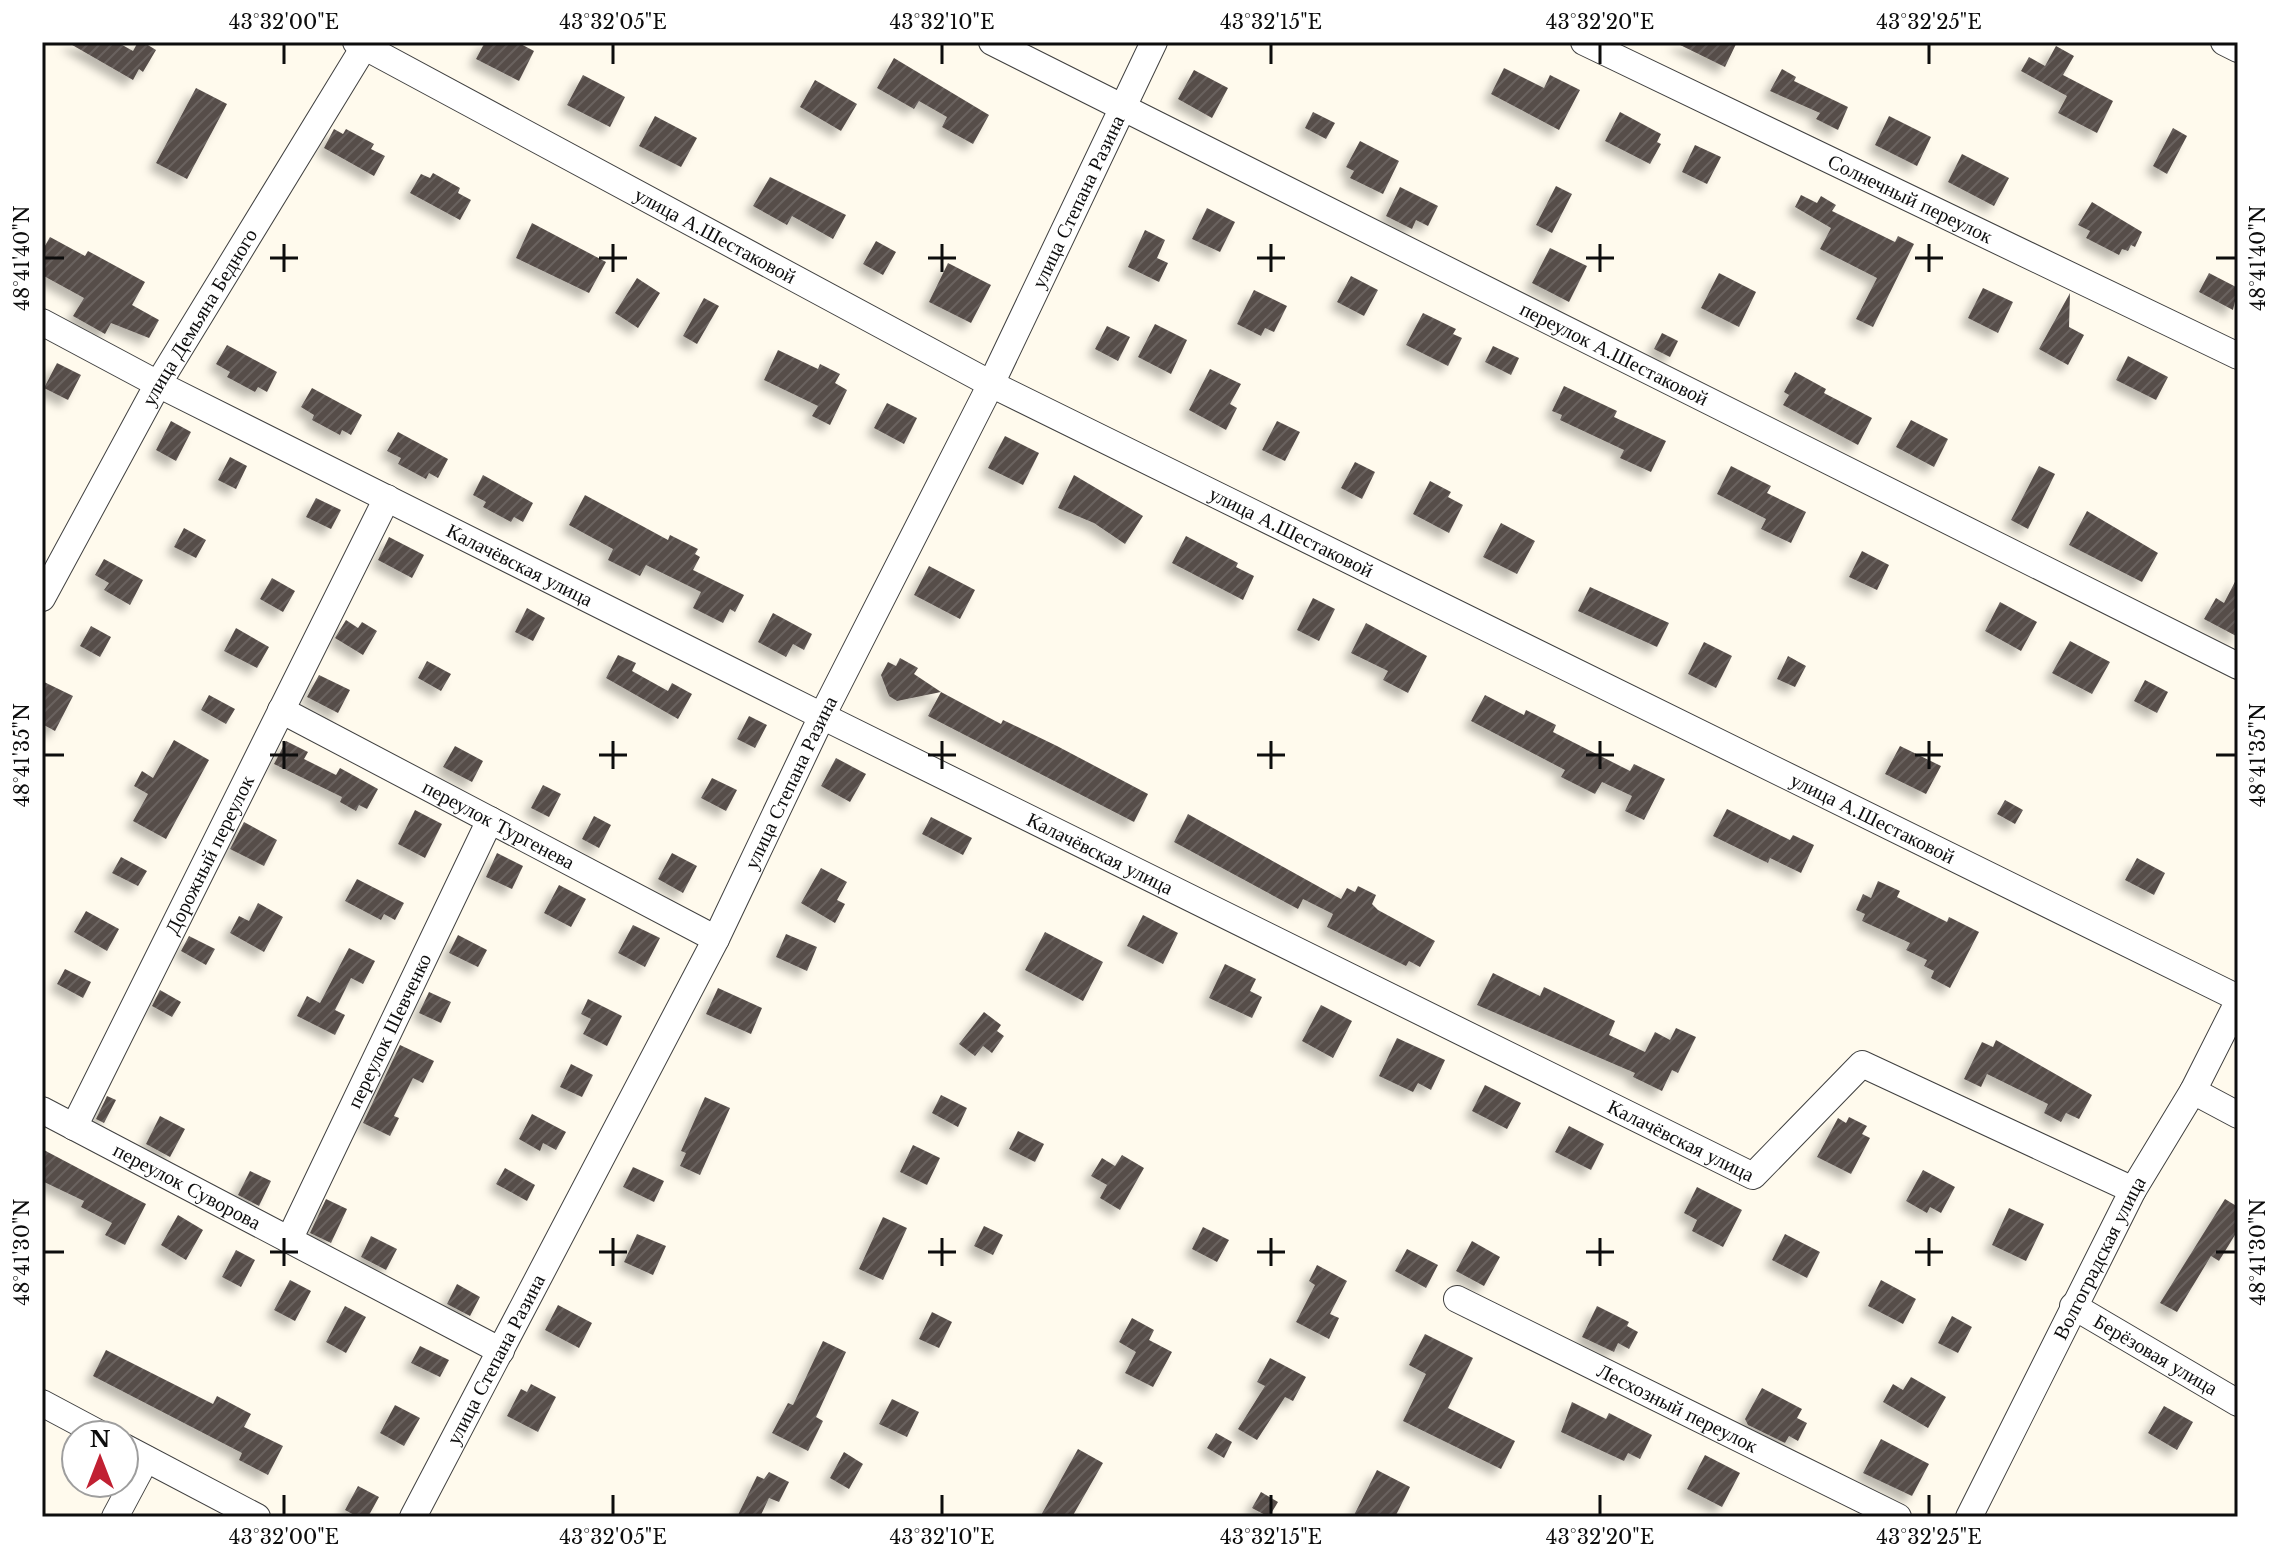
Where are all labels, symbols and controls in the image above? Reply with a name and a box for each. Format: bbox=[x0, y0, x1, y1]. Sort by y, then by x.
text: 43°32'00"E bbox=[229, 10, 339, 34]
text: 43°32'05"E bbox=[559, 10, 667, 34]
text: 43°32'10"E bbox=[890, 10, 994, 34]
text: 43°32'15"E bbox=[1220, 10, 1322, 34]
text: 43°32'20"E bbox=[1546, 10, 1654, 34]
text: 43°32'25"E bbox=[1876, 10, 1982, 34]
street label: улица Степана Разина bbox=[1026, 111, 1129, 292]
street label: Солнечный переулок bbox=[1824, 149, 1997, 248]
street label: улица А.Шестаковой bbox=[630, 182, 800, 289]
text: 48°41'40"N bbox=[10, 205, 34, 311]
text: 48°41'40"N bbox=[2246, 205, 2270, 311]
street label: улица Демьяна Бедного bbox=[137, 224, 262, 410]
street label: переулок А.Шестаковой bbox=[1516, 297, 1713, 411]
street label: улица А.Шестаковой bbox=[1205, 481, 1378, 583]
street label: Калачёвская улица bbox=[443, 518, 597, 611]
street label: улица Степана Разина bbox=[739, 692, 842, 873]
text: 48°41'35"N bbox=[10, 703, 34, 807]
text: 48°41'35"N bbox=[2246, 703, 2270, 807]
street label: улица А.Шестаковой bbox=[1787, 768, 1959, 869]
street label: Дорожный переулок bbox=[160, 771, 259, 938]
street label: переулок Тургенева bbox=[419, 775, 579, 874]
street label: Калачёвская улица bbox=[1023, 807, 1177, 900]
street label: переулок Шевченко bbox=[342, 949, 436, 1112]
street label: Калачёвская улица bbox=[1604, 1094, 1758, 1187]
street label: переулок Суворова bbox=[110, 1138, 265, 1235]
street label: Волгоградская улица bbox=[2048, 1172, 2151, 1343]
text: 48°41'30"N bbox=[10, 1199, 34, 1305]
text: 48°41'30"N bbox=[2246, 1199, 2270, 1305]
street label: улица Степана Разина bbox=[441, 1270, 550, 1449]
street label: Берёзовая улица bbox=[2090, 1309, 2222, 1400]
street label: Лесхозный переулок bbox=[1593, 1358, 1762, 1458]
north arrow bbox=[60, 1419, 140, 1499]
text: N bbox=[90, 1426, 111, 1453]
text: 43°32'00"E bbox=[229, 1525, 339, 1549]
text: 43°32'05"E bbox=[559, 1525, 667, 1549]
text: 43°32'10"E bbox=[890, 1525, 994, 1549]
text: 43°32'15"E bbox=[1220, 1525, 1322, 1549]
text: 43°32'20"E bbox=[1546, 1525, 1654, 1549]
text: 43°32'25"E bbox=[1876, 1525, 1982, 1549]

